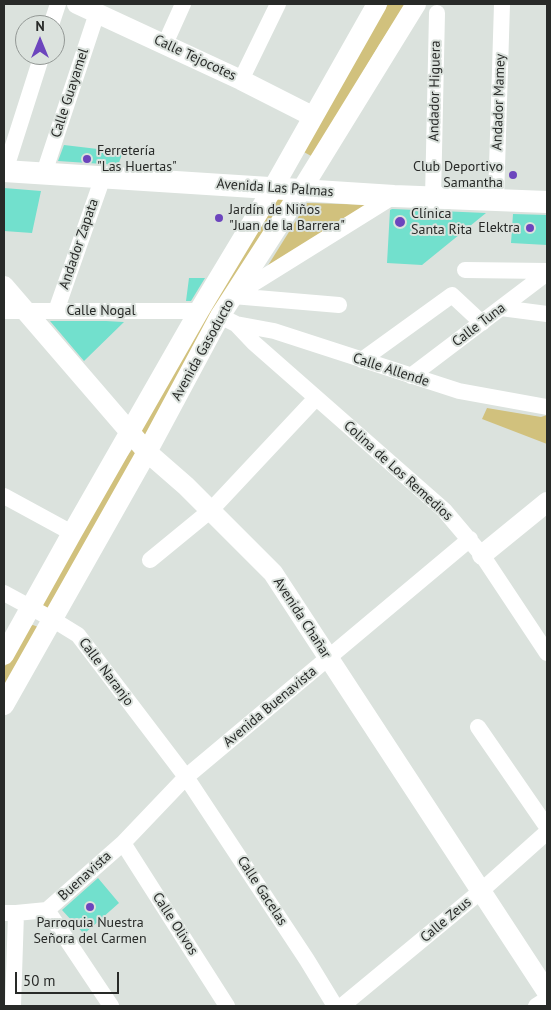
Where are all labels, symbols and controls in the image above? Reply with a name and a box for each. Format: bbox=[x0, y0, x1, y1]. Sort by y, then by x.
north arrow bbox=[15, 15, 65, 65]
text: N bbox=[35, 17, 45, 35]
street label: Calle Tejocotes bbox=[151, 32, 239, 84]
street label: Andador Higuera bbox=[426, 40, 444, 142]
street label: Calle Guayamel bbox=[48, 46, 92, 140]
street label: Andador Mamey bbox=[489, 53, 509, 151]
place label: Ferretería "Las Huertas" bbox=[97, 143, 177, 176]
marker: Ferretería "Las Huertas" bbox=[81, 153, 93, 165]
place label: Club Deportivo Samantha bbox=[413, 159, 503, 192]
marker: Club Deportivo Samantha bbox=[507, 169, 519, 181]
street label: Avenida Las Palmas bbox=[216, 176, 334, 200]
street label: Andador Zapata bbox=[56, 197, 102, 291]
place label: Jardín de Niños "Juan de la Barrera" bbox=[229, 202, 345, 234]
place label: Clínica Santa Rita bbox=[411, 206, 472, 238]
marker: Jardín de Niños "Juan de la Barrera" bbox=[213, 212, 225, 224]
marker: Clínica Santa Rita bbox=[393, 215, 407, 229]
place label: Elektra bbox=[478, 220, 520, 236]
marker: Elektra bbox=[524, 222, 536, 234]
street label: Avenida Gasoducto bbox=[168, 296, 238, 404]
street label: Calle Tuna bbox=[449, 300, 509, 350]
street label: Calle Nogal bbox=[66, 303, 136, 319]
street label: Calle Allende bbox=[351, 350, 431, 390]
street label: Colina de Los Remedios bbox=[340, 418, 456, 524]
street label: Avenida Chañar bbox=[270, 574, 334, 662]
street label: Calle Naranjo bbox=[75, 635, 137, 709]
street label: Avenida Buenavista bbox=[220, 663, 320, 751]
street label: Buenavista bbox=[55, 848, 115, 904]
street label: Calle Gacelas bbox=[233, 853, 291, 929]
street label: Calle Olivos bbox=[149, 890, 201, 958]
street label: Calle Zeus bbox=[417, 894, 475, 946]
marker: Parroquia Nuestra Señora del Carmen bbox=[84, 901, 96, 913]
place label: Parroquia Nuestra Señora del Carmen bbox=[33, 915, 147, 948]
scale bar bbox=[18, 962, 121, 994]
text: 50 m bbox=[23, 971, 56, 990]

